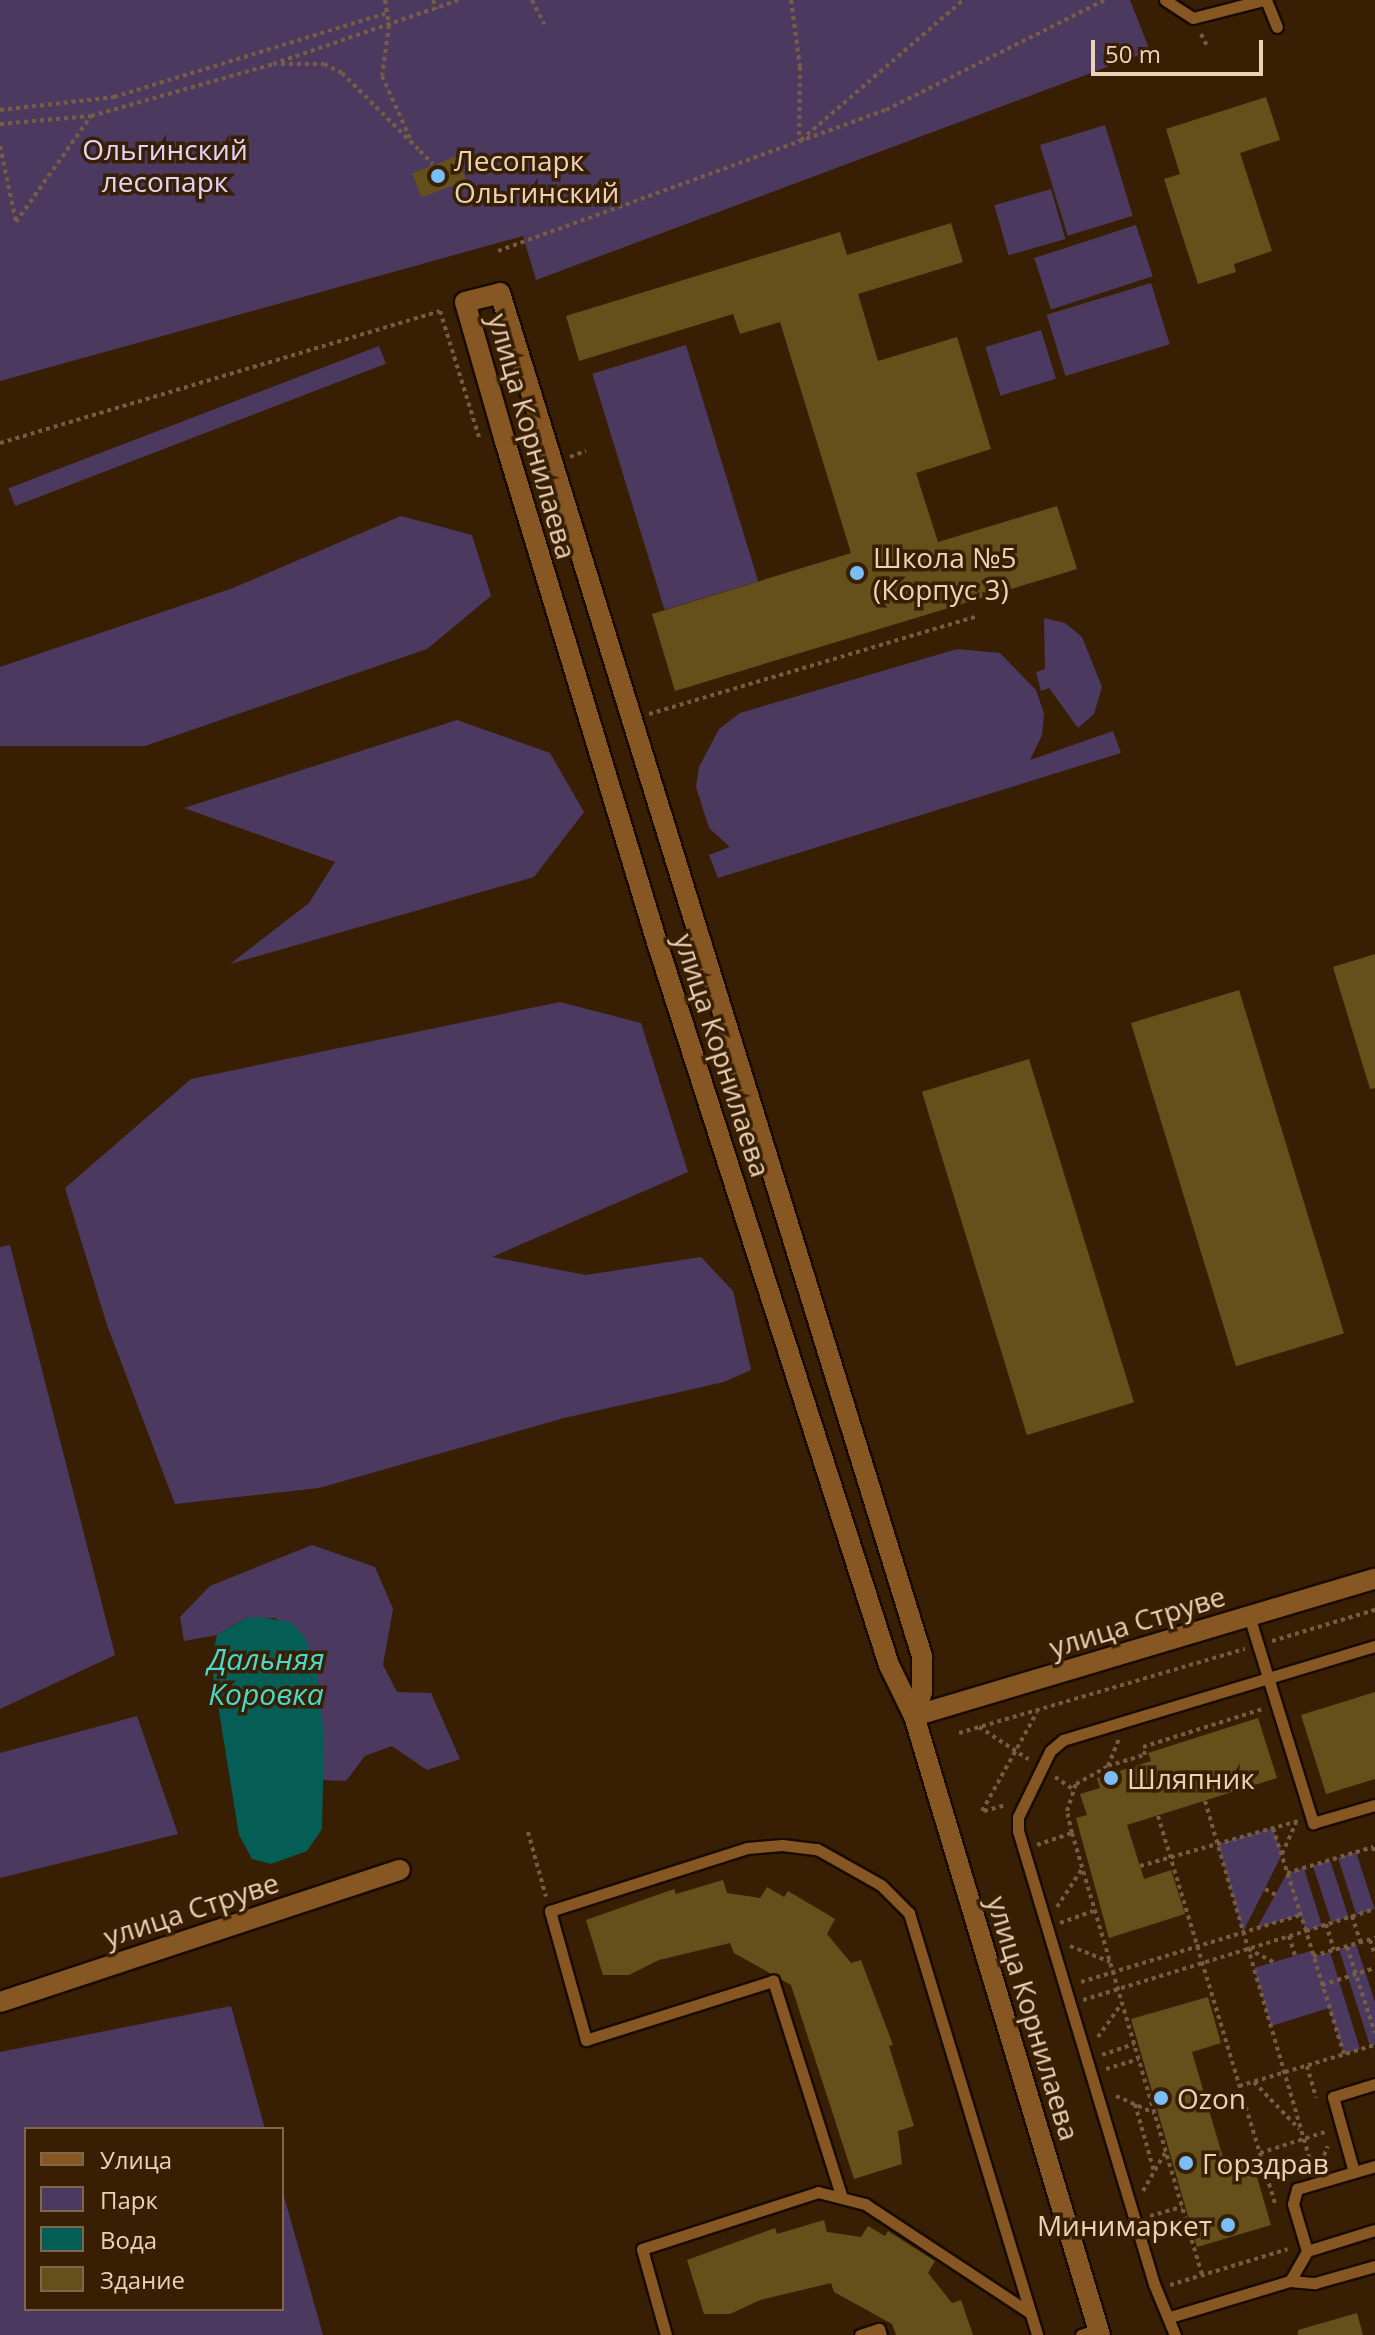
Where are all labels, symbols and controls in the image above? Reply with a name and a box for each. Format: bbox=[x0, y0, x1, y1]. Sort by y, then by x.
scale bar bbox=[1095, 24, 1267, 74]
text: 50 m bbox=[1105, 37, 1161, 70]
park label: Ольгинский лесопарк bbox=[82, 132, 248, 198]
place label: Лесопарк Ольгинский bbox=[454, 143, 619, 209]
marker: Лесопарк Ольгинский bbox=[429, 167, 447, 185]
street label: улица Корнилаева bbox=[482, 309, 584, 563]
place label: Школа №5 (Корпус 3) bbox=[873, 540, 1017, 606]
marker: Школа №5 (Корпус 3) bbox=[848, 564, 866, 582]
street label: улица Корнилаева bbox=[668, 929, 778, 1181]
street label: улица Струве bbox=[1045, 1578, 1229, 1664]
water label: Дальняя Коровка bbox=[207, 1641, 325, 1712]
place label: Шляпник bbox=[1127, 1761, 1255, 1795]
marker: Шляпник bbox=[1102, 1769, 1120, 1787]
street label: улица Струве bbox=[99, 1865, 283, 1953]
street label: улица Корнилаева bbox=[981, 1892, 1087, 2144]
place label: Ozon bbox=[1177, 2081, 1246, 2115]
marker: Ozon bbox=[1152, 2089, 1170, 2107]
legend bbox=[24, 2127, 284, 2311]
text: Улица bbox=[100, 2143, 172, 2176]
place label: Горздрав bbox=[1202, 2146, 1329, 2180]
marker: Горздрав bbox=[1177, 2154, 1195, 2172]
text: Парк bbox=[100, 2183, 158, 2216]
place label: Минимаркет bbox=[1037, 2208, 1212, 2242]
marker: Минимаркет bbox=[1219, 2216, 1237, 2234]
text: Вода bbox=[100, 2223, 157, 2256]
text: Здание bbox=[100, 2263, 185, 2296]

